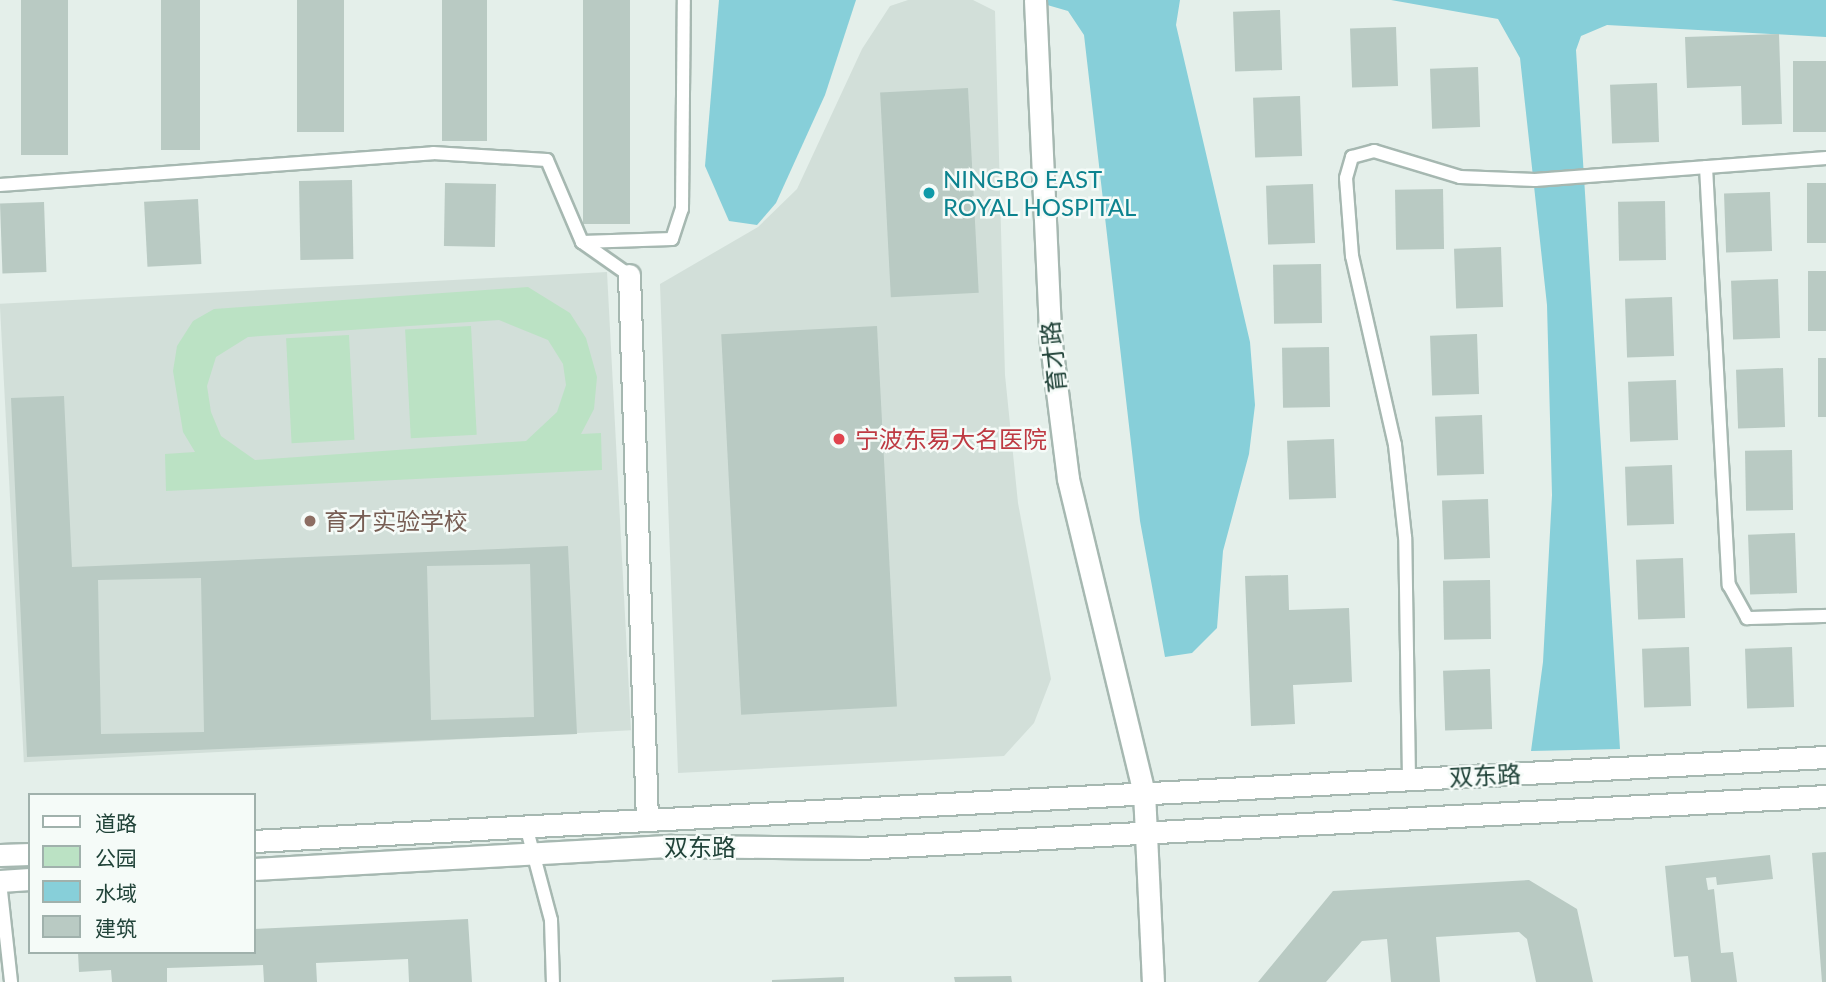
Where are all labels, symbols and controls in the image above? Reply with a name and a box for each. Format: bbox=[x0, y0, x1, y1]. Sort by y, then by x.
place label: NINGBO EAST ROYAL HOSPITAL bbox=[943, 165, 1137, 221]
marker: NINGBO EAST ROYAL HOSPITAL bbox=[921, 185, 937, 201]
street label: 育才路 bbox=[1035, 320, 1071, 394]
place label: 宁波东易大名医院 bbox=[855, 425, 1047, 453]
marker: 宁波东易大名医院 bbox=[829, 429, 849, 449]
place label: 育才实验学校 bbox=[324, 507, 468, 535]
marker: 育才实验学校 bbox=[302, 513, 318, 529]
street label: 双东路 bbox=[1448, 759, 1522, 791]
legend bbox=[28, 793, 256, 954]
text: 道路 bbox=[95, 810, 137, 835]
street label: 双东路 bbox=[664, 833, 736, 861]
text: 公园 bbox=[95, 845, 137, 870]
text: 水域 bbox=[95, 880, 137, 905]
text: 建筑 bbox=[95, 915, 137, 940]

